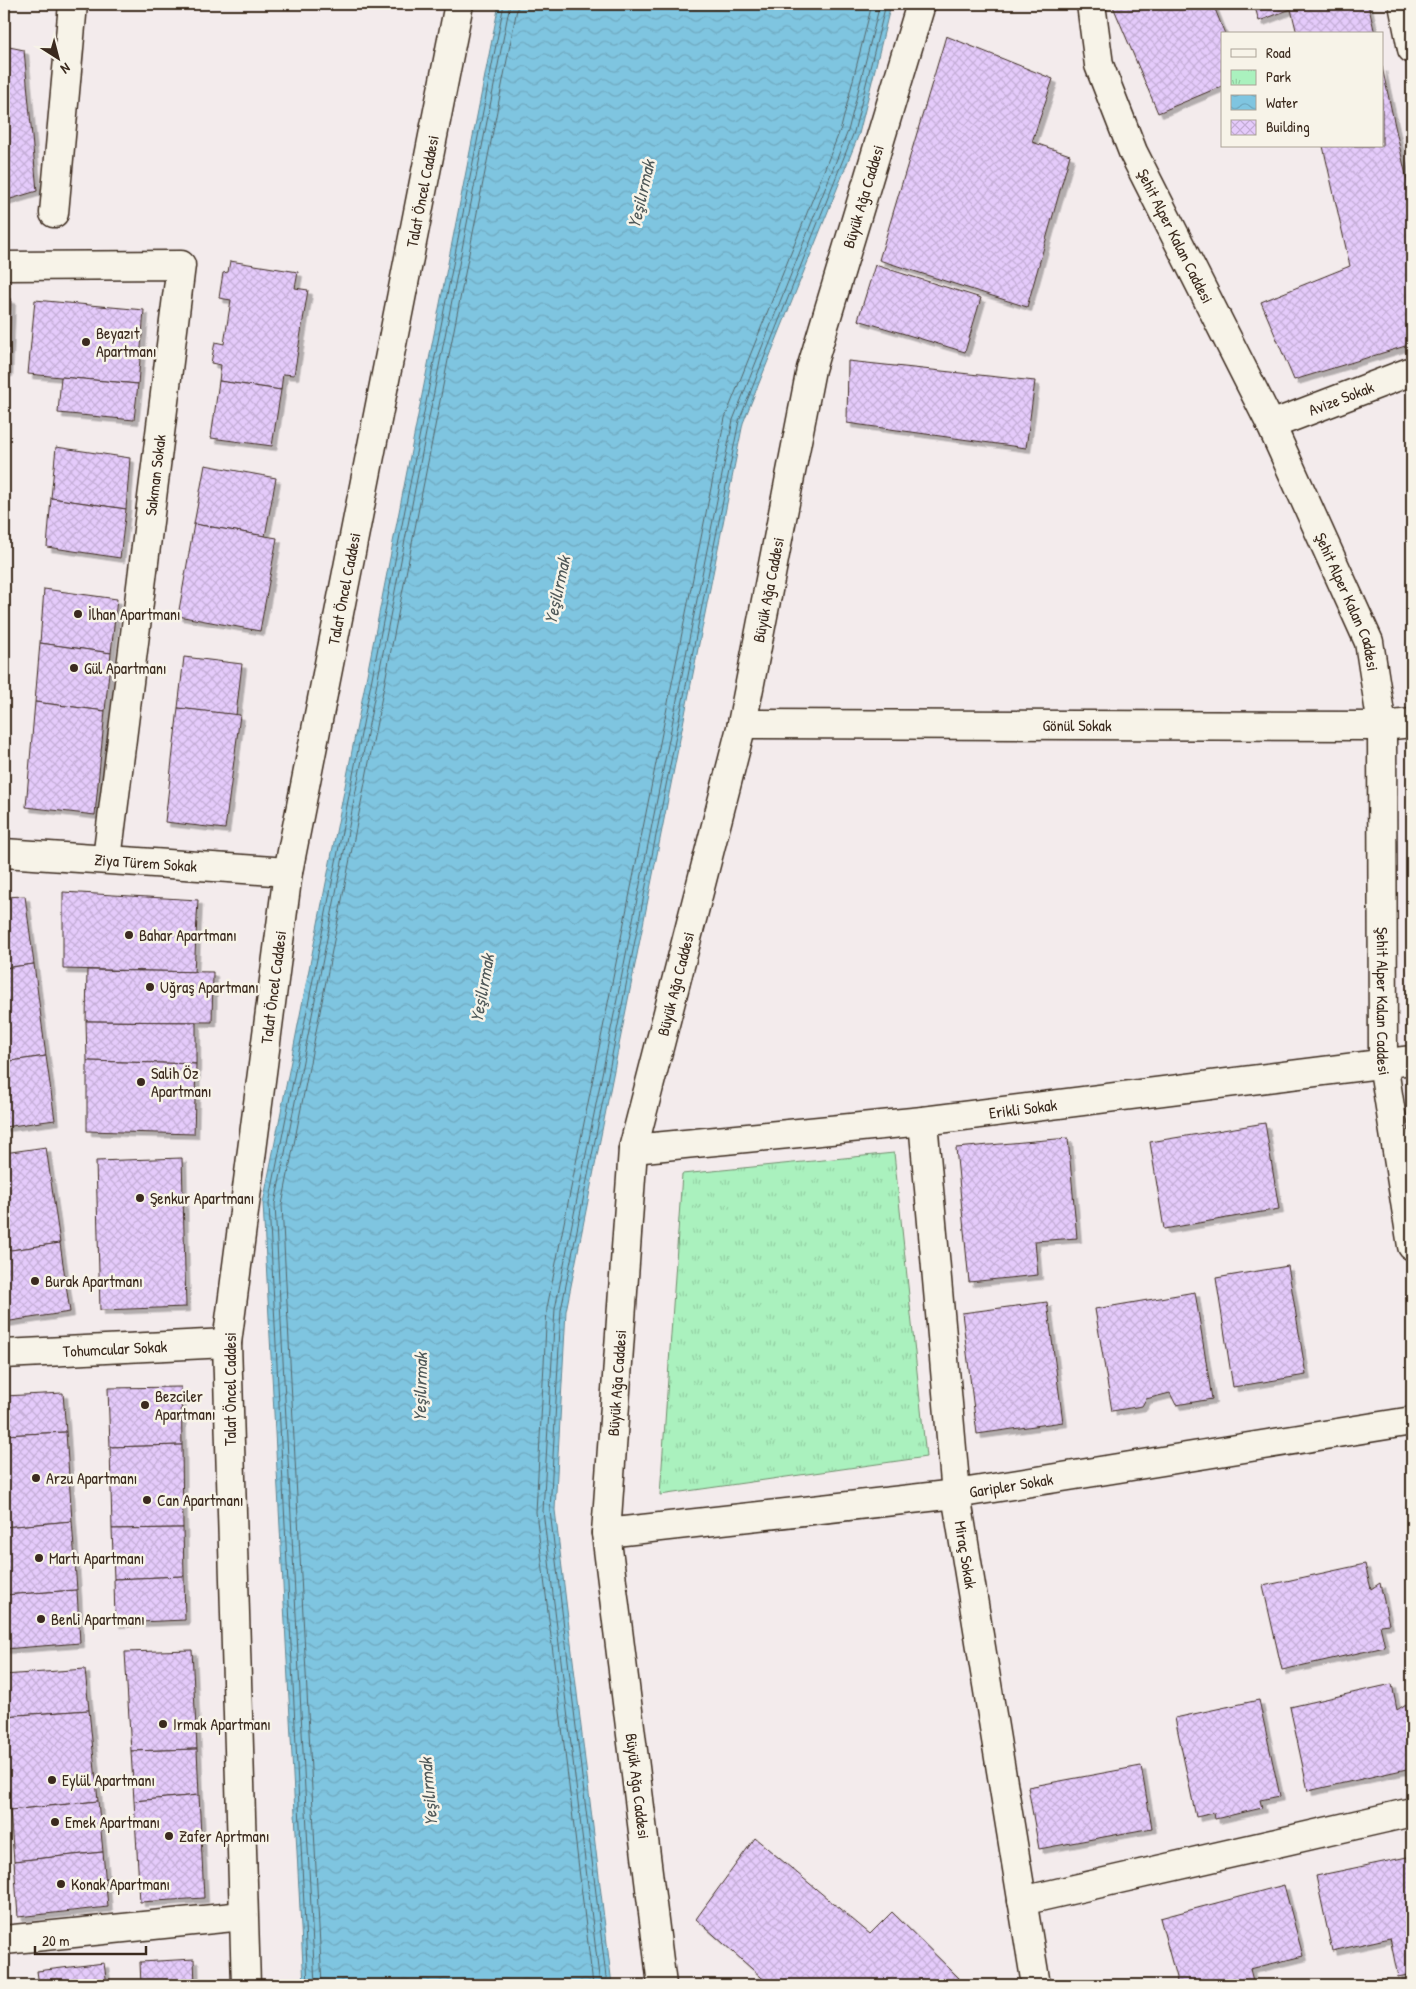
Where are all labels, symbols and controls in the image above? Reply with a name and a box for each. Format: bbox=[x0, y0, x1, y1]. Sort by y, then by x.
north arrow bbox=[32, 32, 82, 82]
legend bbox=[1221, 32, 1384, 148]
text: Road bbox=[1266, 42, 1291, 63]
text: N bbox=[57, 59, 75, 79]
text: Park bbox=[1266, 66, 1291, 87]
text: Water bbox=[1266, 92, 1298, 113]
text: Building bbox=[1266, 116, 1310, 137]
street label: Talat Öncel Caddesi bbox=[400, 133, 444, 249]
street label: Büyük Ağa Caddesi bbox=[837, 142, 889, 251]
water label: Yeşilırmak bbox=[621, 156, 661, 230]
street label: Şehit Alper Kalan Caddesi bbox=[1132, 165, 1219, 307]
place label: Beyazıt Apartmanı bbox=[96, 322, 157, 362]
marker: Beyazıt Apartmanı bbox=[80, 336, 92, 348]
street label: Avize Sokak bbox=[1305, 376, 1377, 421]
street label: Sakman Sokak bbox=[139, 433, 171, 517]
street label: Şehit Alper Kalan Caddesi bbox=[1310, 529, 1384, 673]
street label: Talat Öncel Caddesi bbox=[322, 531, 366, 647]
street label: Büyük Ağa Caddesi bbox=[747, 535, 789, 644]
water label: Yeşilırmak bbox=[538, 552, 577, 626]
place label: İlhan Apartmanı bbox=[88, 603, 180, 625]
marker: İlhan Apartmanı bbox=[72, 608, 84, 620]
place label: Gül Apartmanı bbox=[84, 657, 167, 679]
marker: Gül Apartmanı bbox=[68, 662, 80, 674]
street label: Gönül Sokak bbox=[1042, 714, 1112, 736]
street label: Ziya Türem Sokak bbox=[94, 848, 198, 877]
place label: Bahar Apartmanı bbox=[139, 924, 237, 946]
street label: Şehit Alper Kalan Caddesi bbox=[1372, 927, 1396, 1077]
marker: Bahar Apartmanı bbox=[123, 929, 135, 941]
street label: Talat Öncel Caddesi bbox=[255, 929, 291, 1045]
street label: Büyük Ağa Caddesi bbox=[651, 929, 699, 1038]
water label: Yeşilırmak bbox=[464, 951, 501, 1024]
place label: Uğraş Apartmanı bbox=[160, 976, 259, 998]
marker: Uğraş Apartmanı bbox=[144, 981, 156, 993]
place label: Salih Öz Apartmanı bbox=[151, 1062, 212, 1102]
marker: Salih Öz Apartmanı bbox=[135, 1076, 147, 1088]
street label: Erikli Sokak bbox=[988, 1093, 1059, 1124]
place label: Şenkur Apartmanı bbox=[150, 1187, 254, 1209]
marker: Şenkur Apartmanı bbox=[134, 1192, 146, 1204]
place label: Burak Apartmanı bbox=[45, 1270, 143, 1292]
marker: Burak Apartmanı bbox=[29, 1275, 41, 1287]
street label: Büyük Ağa Caddesi bbox=[602, 1329, 631, 1437]
street label: Talat Öncel Caddesi bbox=[219, 1332, 241, 1446]
street label: Tohumcular Sokak bbox=[62, 1335, 168, 1362]
water label: Yeşilırmak bbox=[407, 1351, 433, 1422]
place label: Bezciler Apartmanı bbox=[155, 1385, 216, 1425]
marker: Bezciler Apartmanı bbox=[139, 1399, 151, 1411]
place label: Arzu Apartmanı bbox=[46, 1467, 137, 1489]
street label: Garipler Sokak bbox=[968, 1468, 1055, 1503]
marker: Arzu Apartmanı bbox=[30, 1472, 42, 1484]
place label: Can Apartmanı bbox=[157, 1489, 244, 1511]
marker: Can Apartmanı bbox=[141, 1494, 153, 1506]
street label: Miraç Sokak bbox=[950, 1519, 982, 1591]
place label: Martı Apartmanı bbox=[49, 1547, 144, 1569]
marker: Martı Apartmanı bbox=[33, 1552, 45, 1564]
place label: Benli Apartmanı bbox=[51, 1608, 145, 1630]
marker: Benli Apartmanı bbox=[35, 1613, 47, 1625]
place label: Irmak Apartmanı bbox=[173, 1713, 271, 1735]
marker: Irmak Apartmanı bbox=[157, 1718, 169, 1730]
street label: Büyük Ağa Caddesi bbox=[621, 1732, 655, 1840]
water label: Yeşilırmak bbox=[412, 1755, 443, 1827]
place label: Eylül Apartmanı bbox=[62, 1769, 155, 1791]
marker: Eylül Apartmanı bbox=[46, 1774, 58, 1786]
place label: Emek Apartmanı bbox=[65, 1811, 160, 1833]
marker: Emek Apartmanı bbox=[49, 1816, 61, 1828]
place label: Zafer Aprtmanı bbox=[179, 1825, 270, 1847]
marker: Zafer Aprtmanı bbox=[163, 1830, 175, 1842]
place label: Konak Apartmanı bbox=[71, 1873, 170, 1895]
marker: Konak Apartmanı bbox=[55, 1878, 67, 1890]
scale bar bbox=[35, 1924, 146, 1956]
text: 20 m bbox=[42, 1930, 69, 1951]

